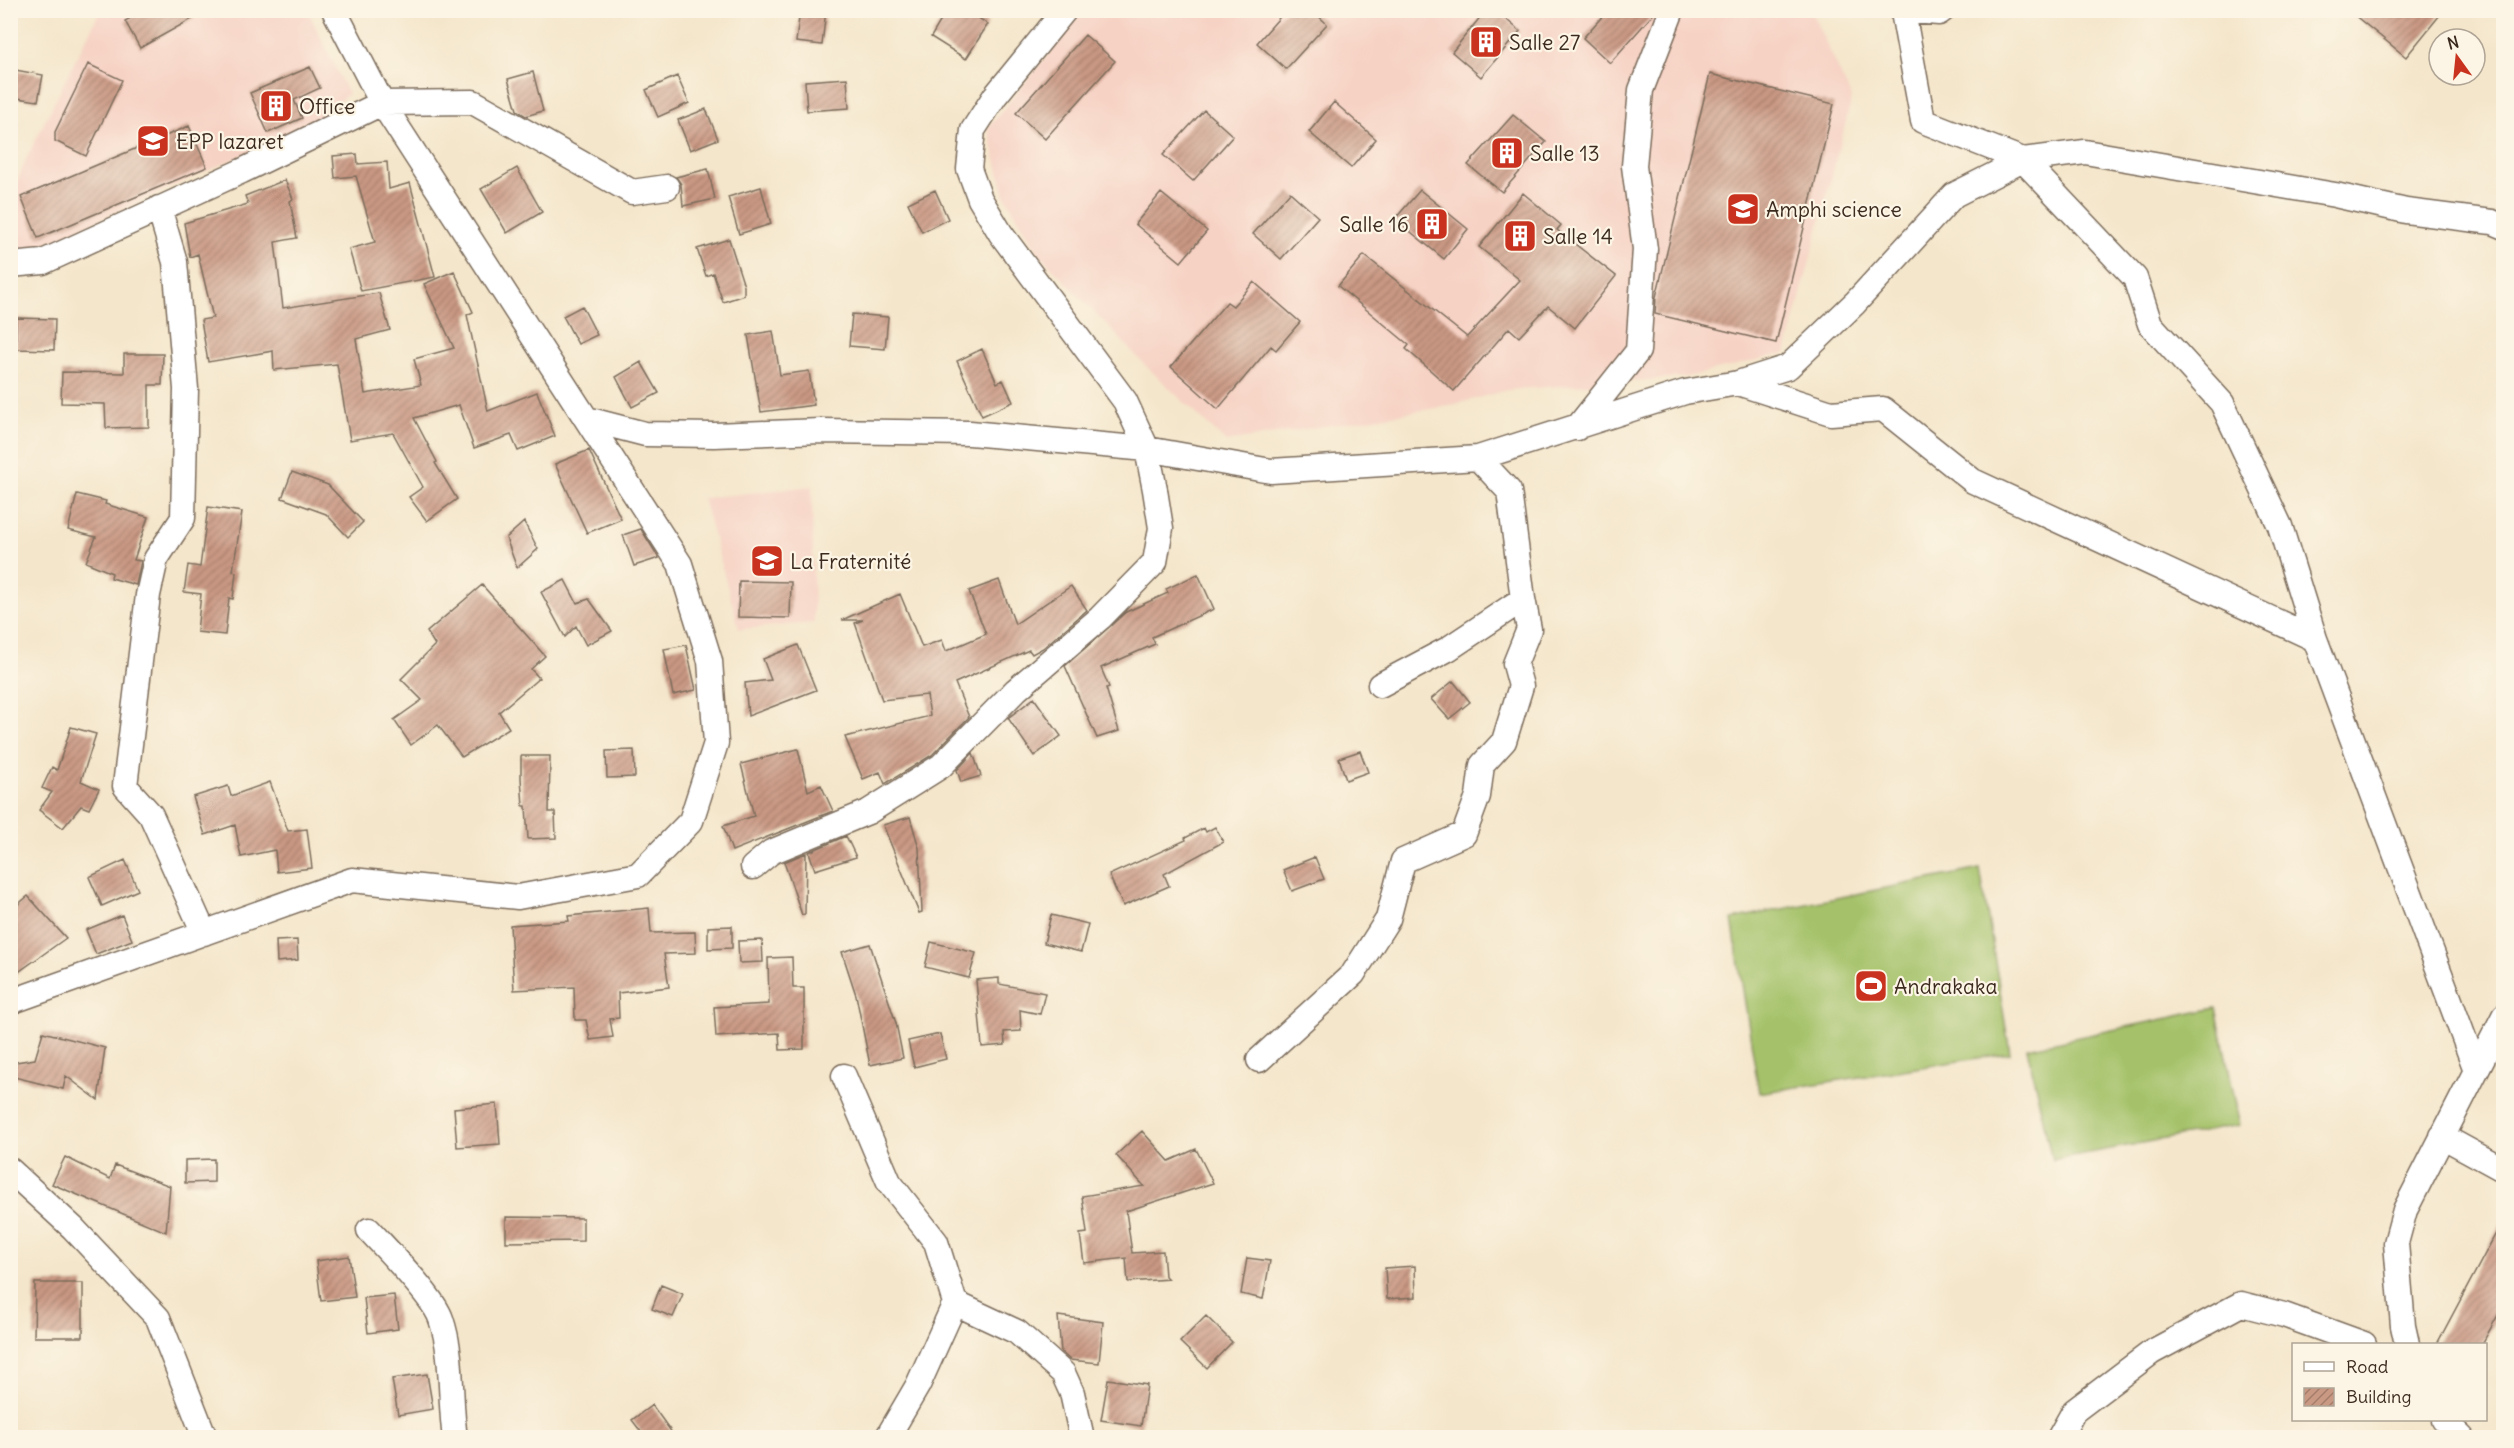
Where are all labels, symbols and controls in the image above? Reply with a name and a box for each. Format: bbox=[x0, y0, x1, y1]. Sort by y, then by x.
building icon: Salle 27 bbox=[1468, 24, 1504, 60]
north arrow bbox=[2427, 27, 2487, 87]
place label: Salle 27 bbox=[1509, 29, 1580, 56]
text: N bbox=[2445, 31, 2461, 54]
building icon: Office bbox=[258, 88, 294, 124]
place label: Office bbox=[299, 93, 355, 120]
school or university icon: EPP lazaret bbox=[135, 123, 171, 159]
place label: EPP lazaret bbox=[176, 128, 284, 155]
building icon: Salle 13 bbox=[1489, 135, 1525, 171]
place label: Salle 13 bbox=[1530, 140, 1600, 167]
school or university icon: Amphi science bbox=[1725, 191, 1761, 227]
place label: Amphi science bbox=[1766, 196, 1902, 223]
building icon: Salle 16 bbox=[1414, 206, 1450, 242]
place label: Salle 16 bbox=[1339, 211, 1409, 238]
building icon: Salle 14 bbox=[1502, 218, 1538, 254]
place label: Salle 14 bbox=[1543, 223, 1613, 250]
school or university icon: La Fraternité bbox=[749, 543, 785, 579]
place label: La Fraternité bbox=[790, 548, 911, 575]
sports icon: Andrakaka bbox=[1853, 968, 1889, 1004]
place label: Andrakaka bbox=[1894, 973, 1997, 1000]
legend bbox=[2292, 1343, 2487, 1421]
text: Road bbox=[2346, 1355, 2389, 1378]
text: Building bbox=[2346, 1385, 2411, 1408]

